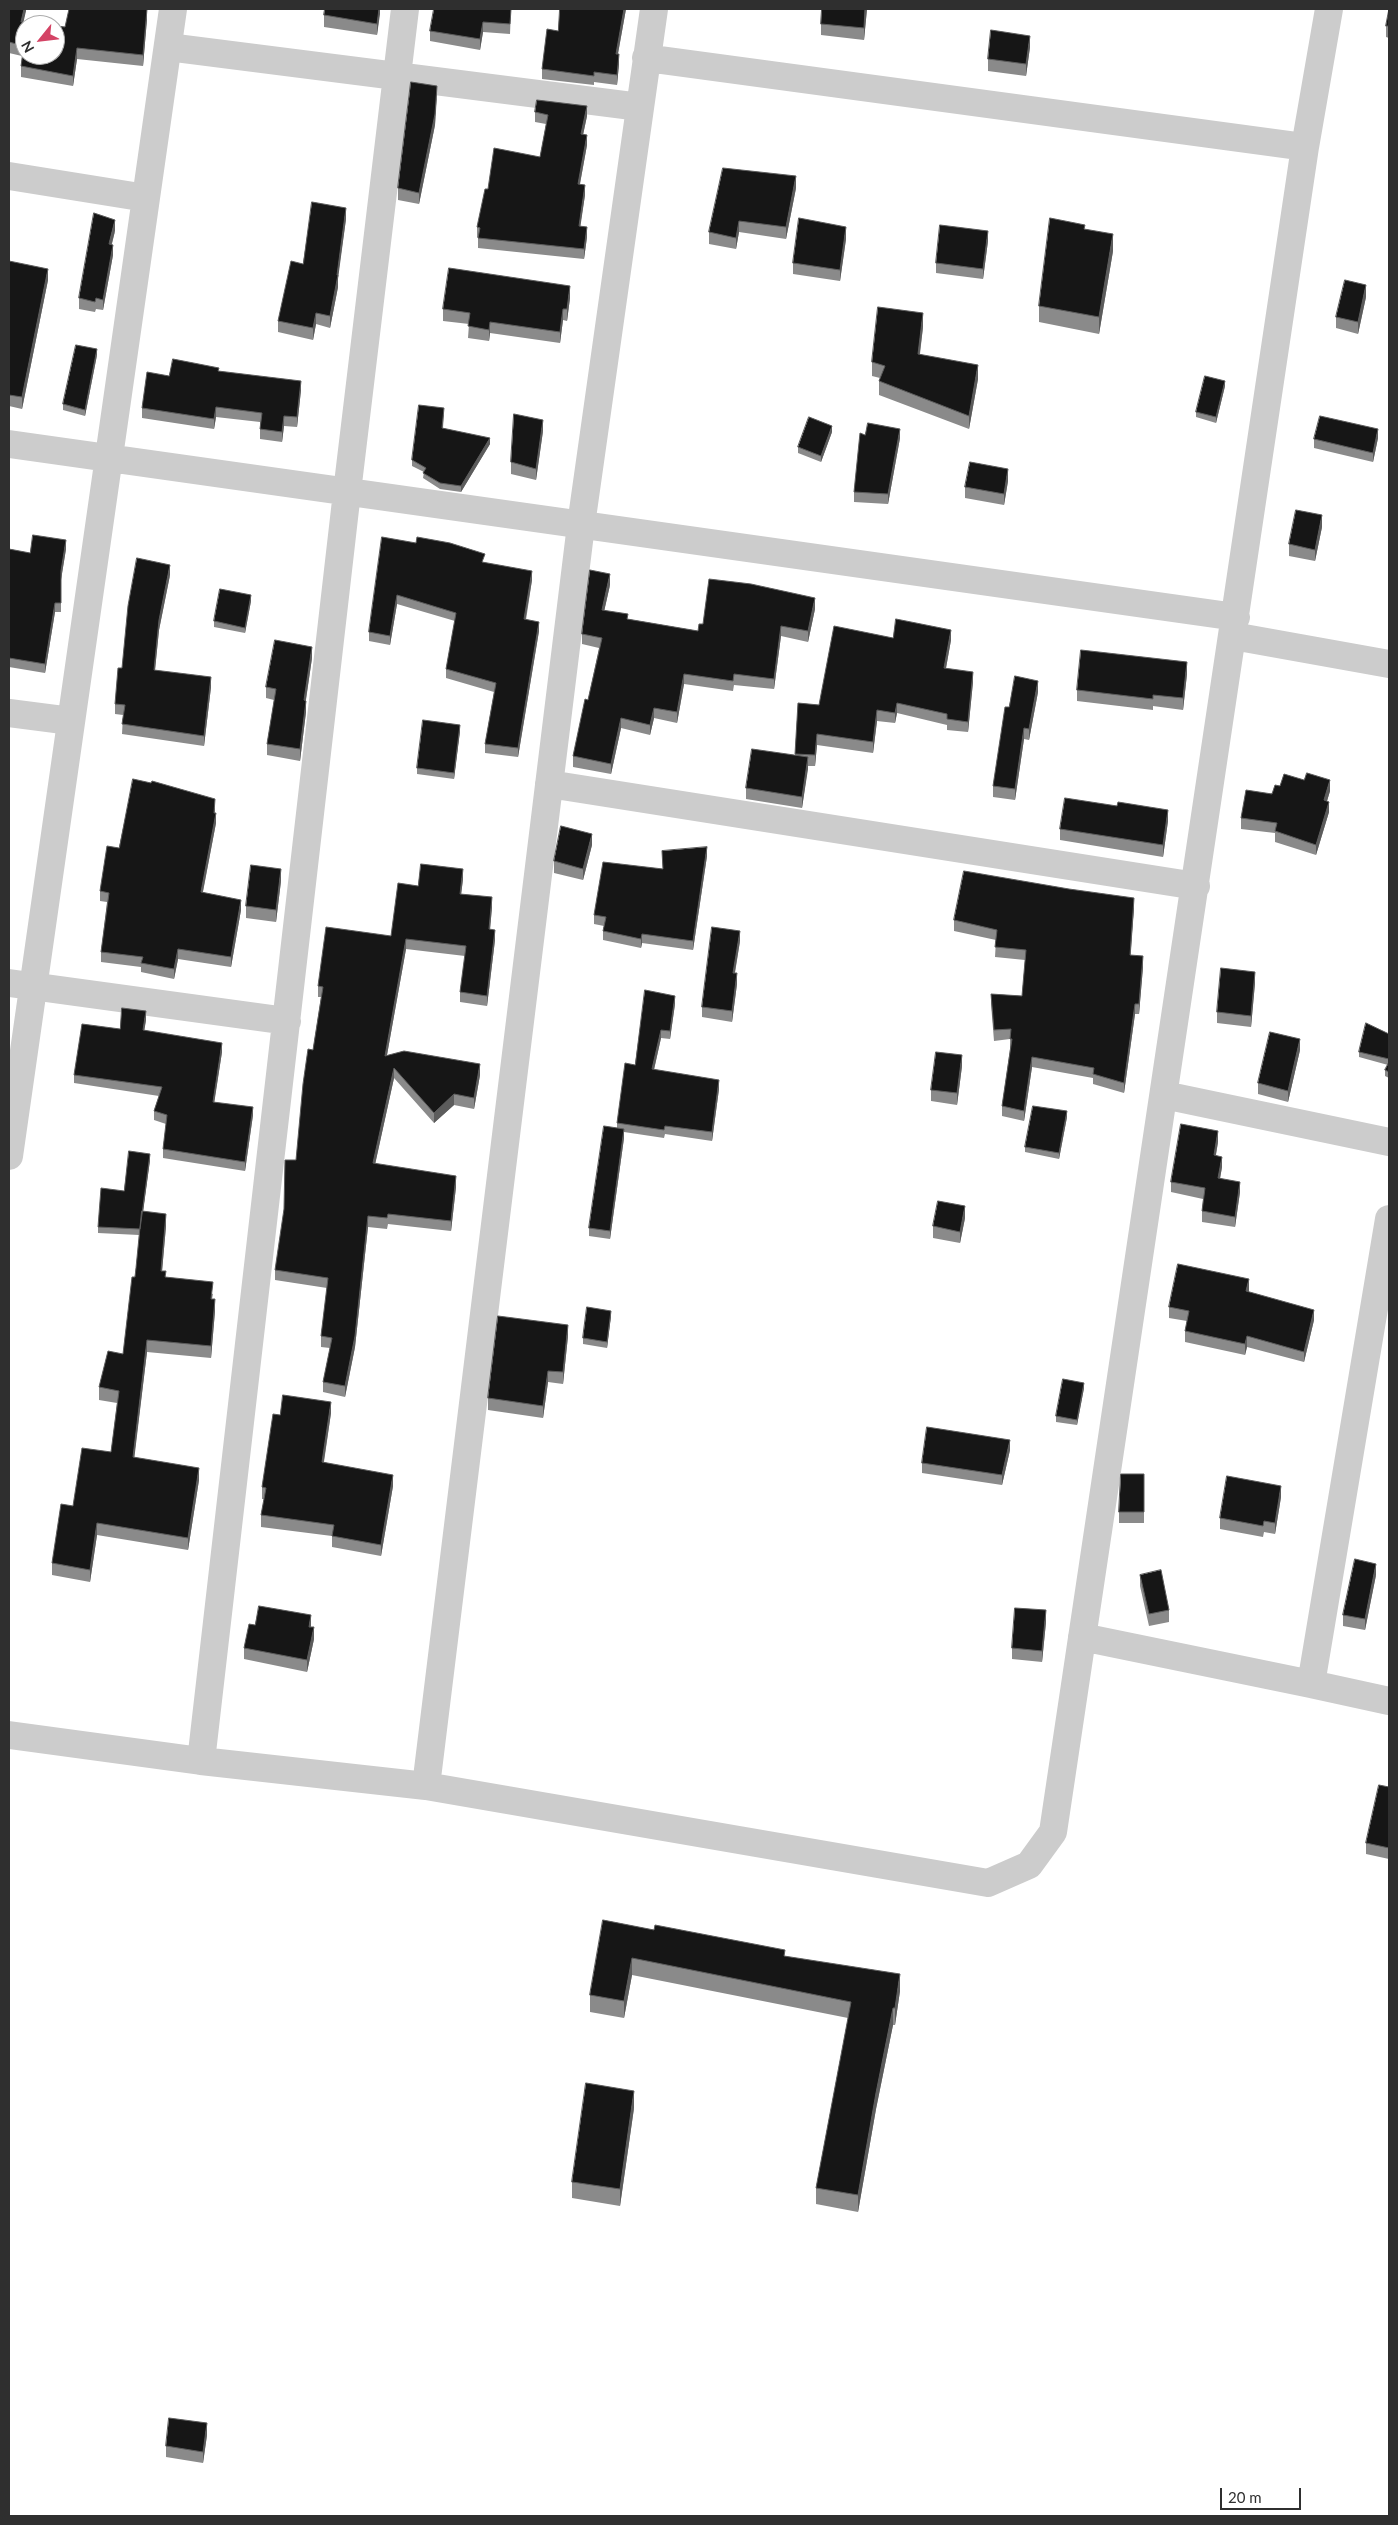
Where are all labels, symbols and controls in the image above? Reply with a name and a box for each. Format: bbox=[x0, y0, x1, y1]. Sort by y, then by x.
north arrow bbox=[15, 15, 65, 65]
text: N bbox=[17, 38, 37, 56]
scale bar bbox=[1223, 2478, 1304, 2510]
text: 20 m bbox=[1228, 2488, 1262, 2506]

